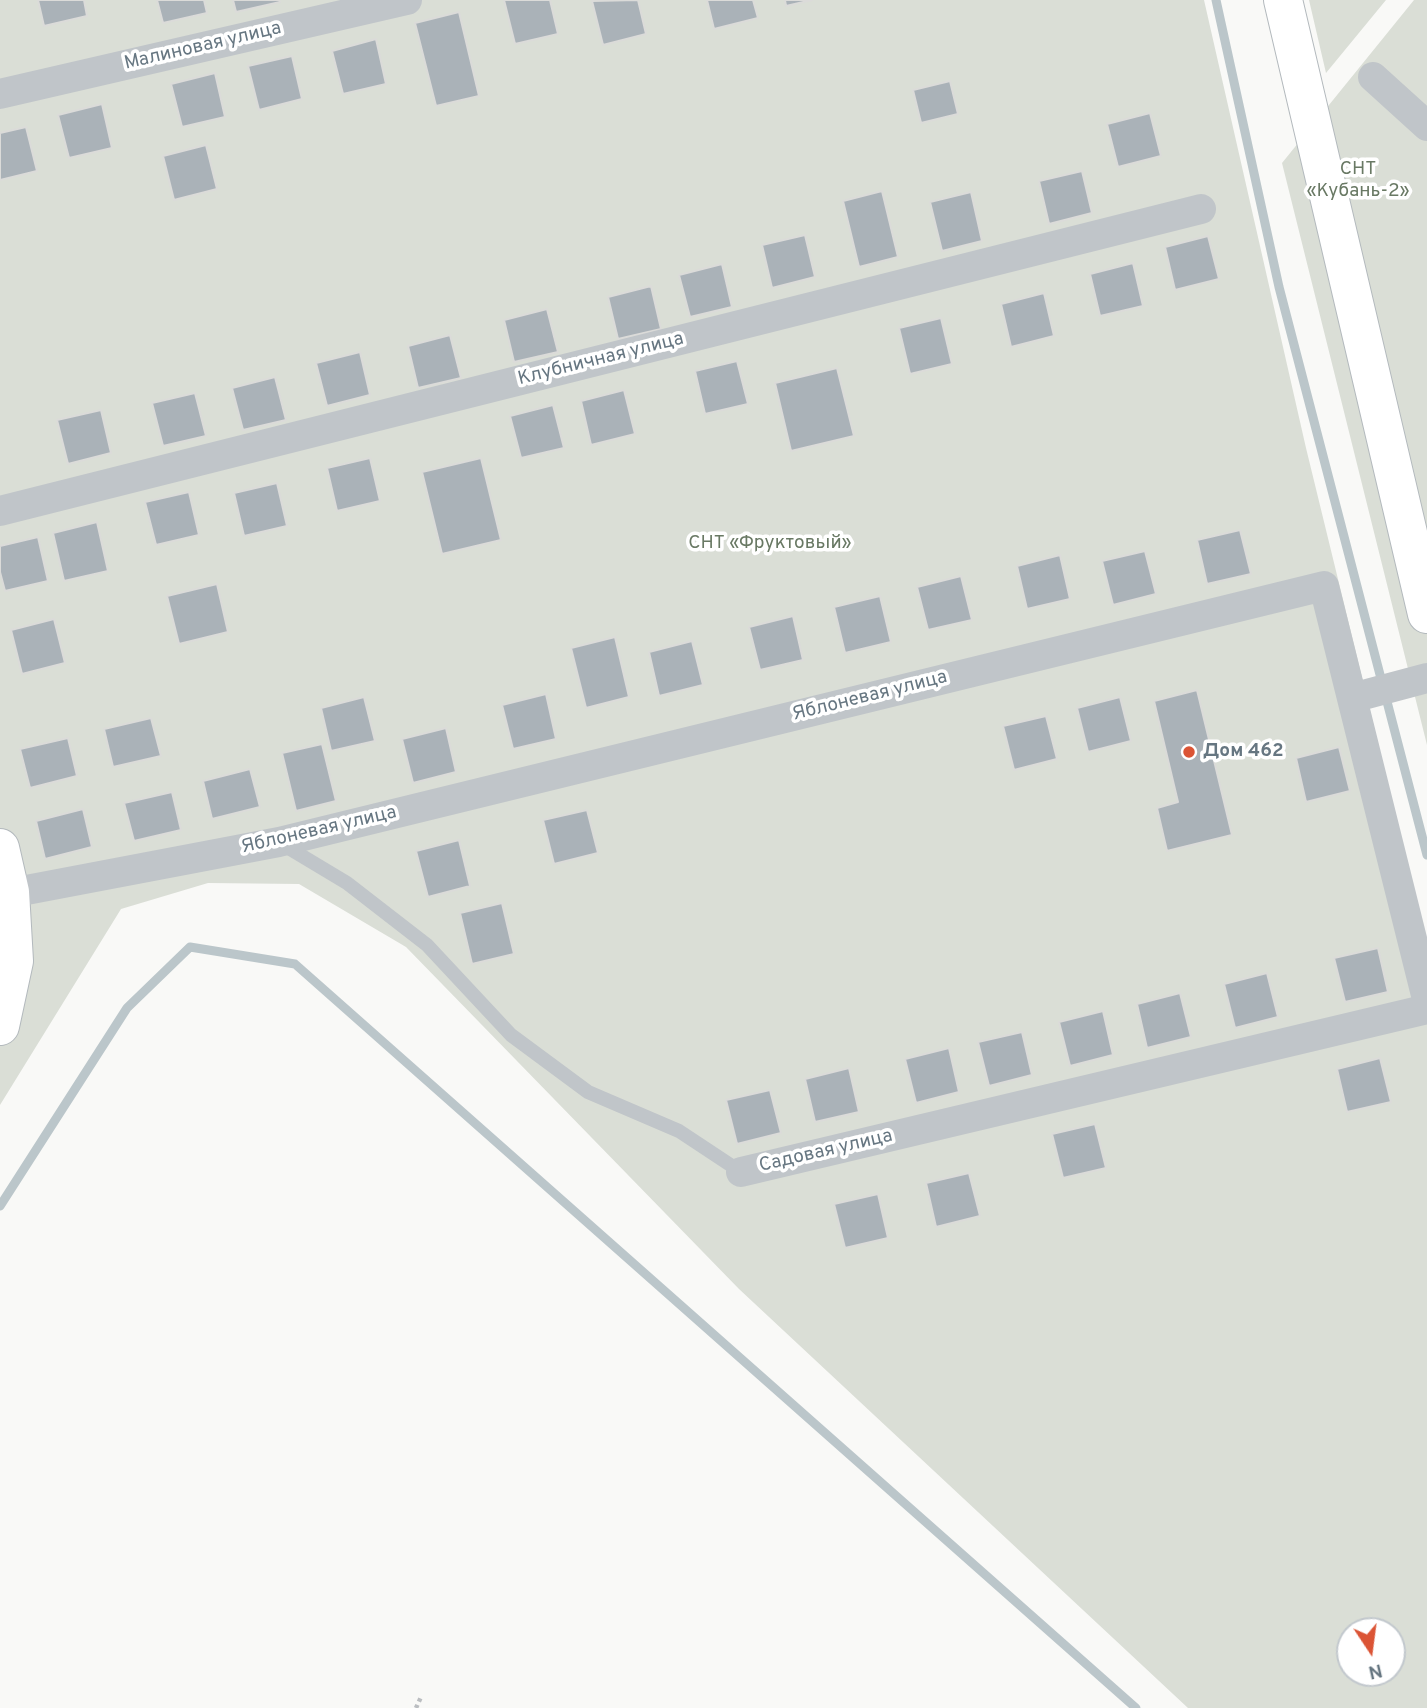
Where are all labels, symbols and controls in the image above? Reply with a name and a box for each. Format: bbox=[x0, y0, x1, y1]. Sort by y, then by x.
street label: Малиновая улица bbox=[122, 18, 284, 76]
park label: СНТ «Кубань-2» bbox=[1306, 159, 1410, 203]
street label: Клубничная улица bbox=[516, 328, 686, 392]
park label: СНТ «Фруктовый» bbox=[688, 533, 852, 555]
street label: Яблоневая улица bbox=[790, 667, 950, 727]
place label: Дом 462 bbox=[1203, 741, 1284, 763]
marker: Дом 462 bbox=[1181, 744, 1197, 760]
street label: Яблоневая улица bbox=[239, 802, 399, 860]
street label: Садовая улица bbox=[757, 1126, 895, 1178]
north arrow bbox=[1336, 1617, 1406, 1687]
text: N bbox=[1366, 1657, 1385, 1684]

